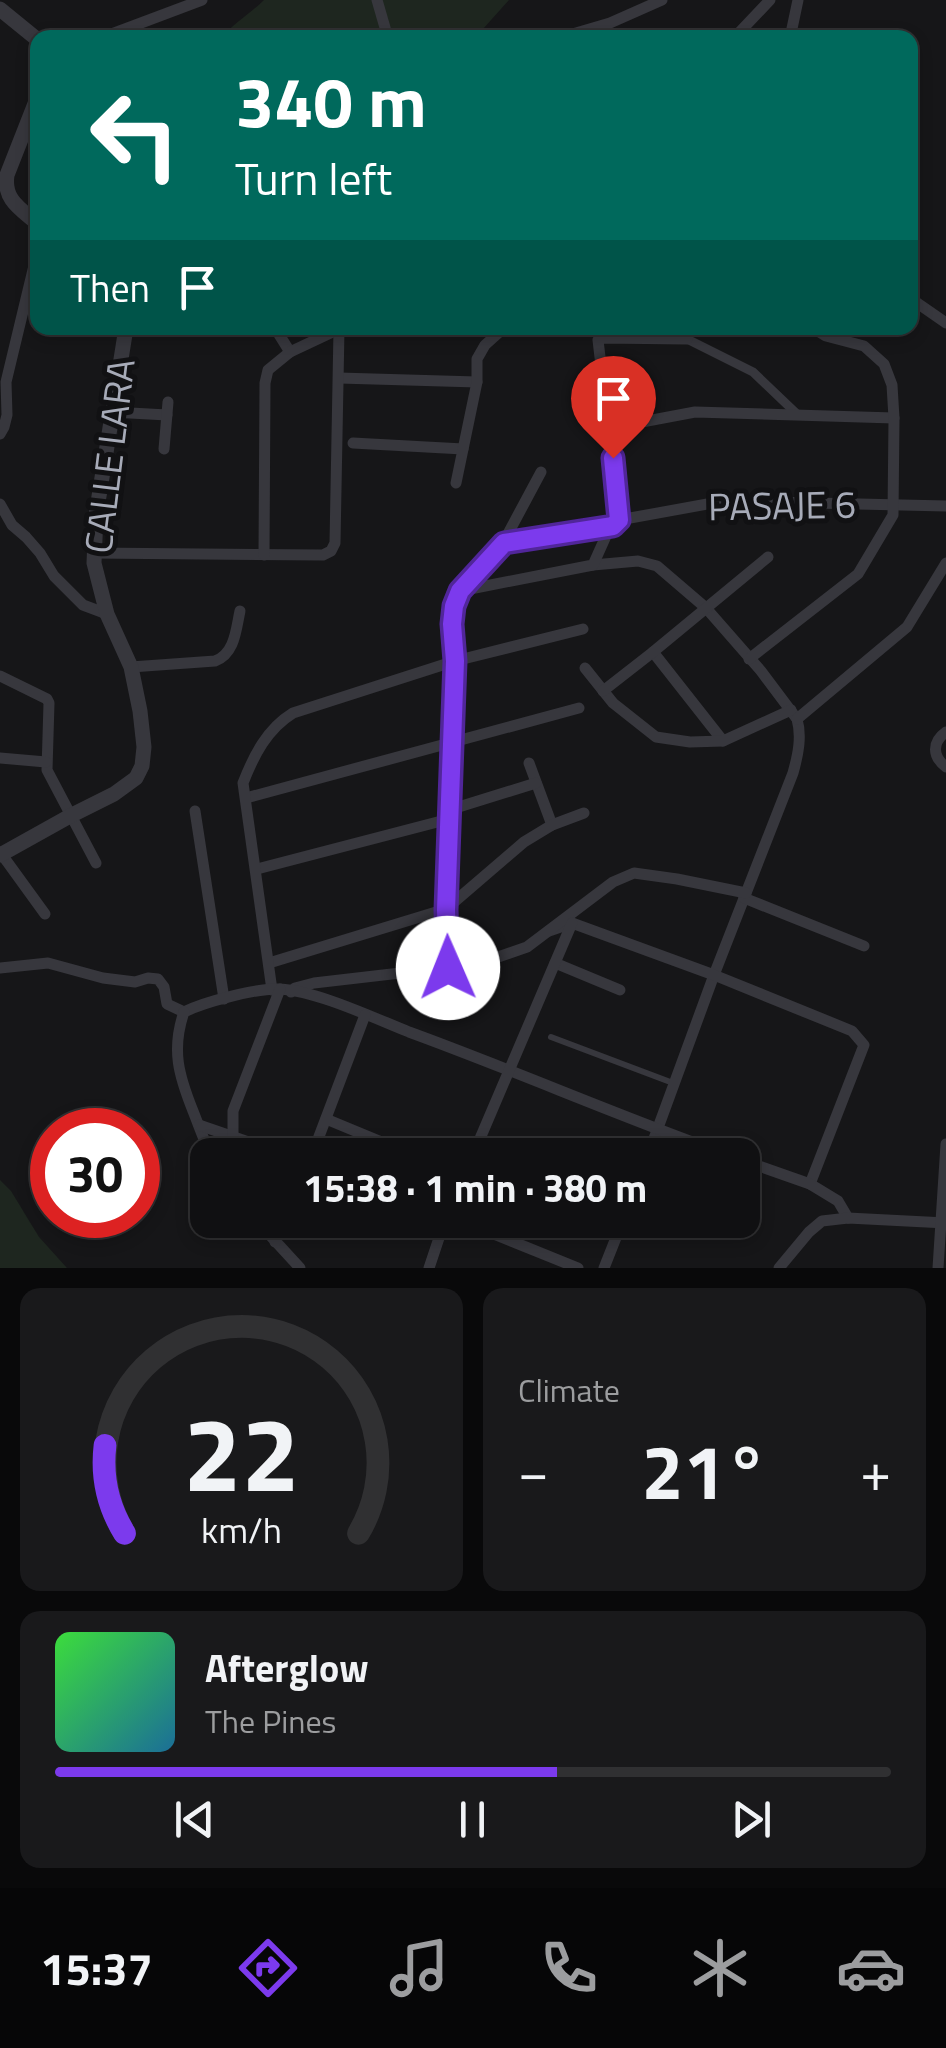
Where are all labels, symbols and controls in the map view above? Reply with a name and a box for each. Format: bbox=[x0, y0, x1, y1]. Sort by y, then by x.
text: 340 m bbox=[235, 48, 427, 154]
icon: left bbox=[70, 70, 200, 200]
text: Turn left bbox=[235, 144, 392, 212]
text: Then bbox=[70, 259, 150, 317]
icon: arrive bbox=[170, 260, 225, 315]
street label: CALLE LARA bbox=[68, 355, 150, 557]
pin bbox=[571, 356, 656, 459]
icon: arrive bbox=[586, 371, 641, 426]
street label: PASAJE 6 bbox=[707, 475, 857, 535]
position arrow bbox=[396, 916, 500, 1020]
speed limit sign: 30 bbox=[30, 1108, 160, 1238]
text: 15:38 · 1 min · 380 m bbox=[303, 1159, 647, 1217]
text: Climate bbox=[518, 1366, 620, 1414]
text: 22 bbox=[183, 1373, 300, 1531]
text: 21° bbox=[641, 1414, 768, 1528]
text: − bbox=[518, 1429, 549, 1512]
text: + bbox=[860, 1429, 891, 1512]
text: km/h bbox=[201, 1502, 282, 1557]
text: Afterglow bbox=[205, 1639, 369, 1697]
text: The Pines bbox=[205, 1697, 336, 1745]
icon: previous bbox=[167, 1792, 222, 1847]
icon: pause bbox=[445, 1792, 500, 1847]
icon: next bbox=[724, 1792, 779, 1847]
icon: directions bbox=[233, 1933, 303, 2003]
icon: music bbox=[384, 1933, 454, 2003]
icon: phone bbox=[534, 1933, 604, 2003]
icon: climate bbox=[685, 1933, 755, 2003]
icon: car bbox=[836, 1933, 906, 2003]
text: 15:37 bbox=[40, 1934, 153, 2002]

